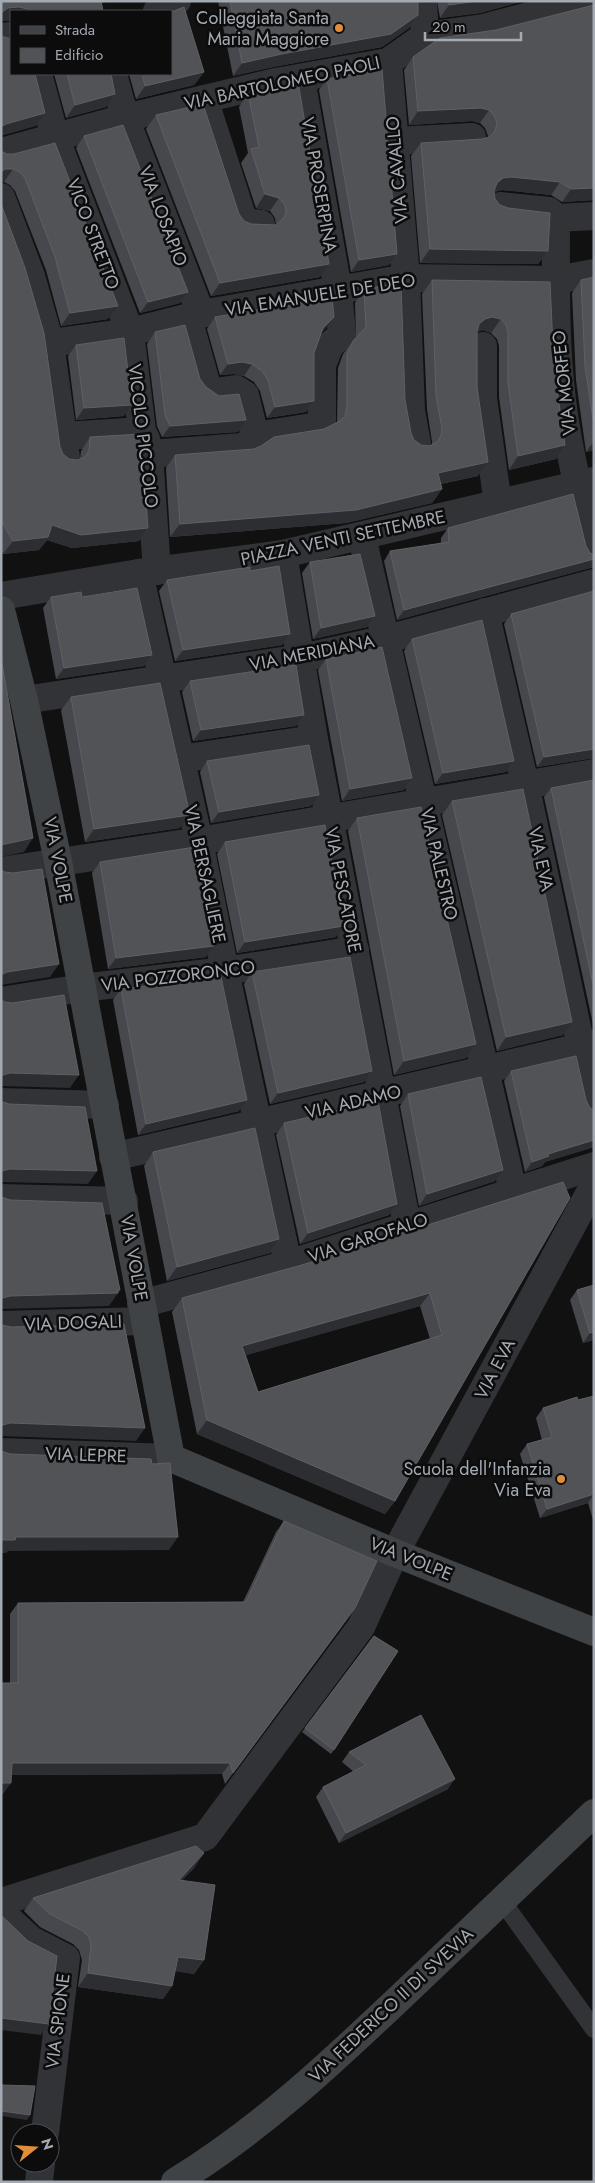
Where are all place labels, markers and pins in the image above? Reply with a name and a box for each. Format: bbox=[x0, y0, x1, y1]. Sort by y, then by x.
place label: Colleggiata Santa Maria Maggiore bbox=[196, 5, 329, 52]
marker: Colleggiata Santa Maria Maggiore bbox=[333, 22, 345, 34]
place label: Scuola dell'Infanzia Via Eva bbox=[403, 1456, 551, 1503]
marker: Scuola dell'Infanzia Via Eva bbox=[555, 1473, 567, 1485]

